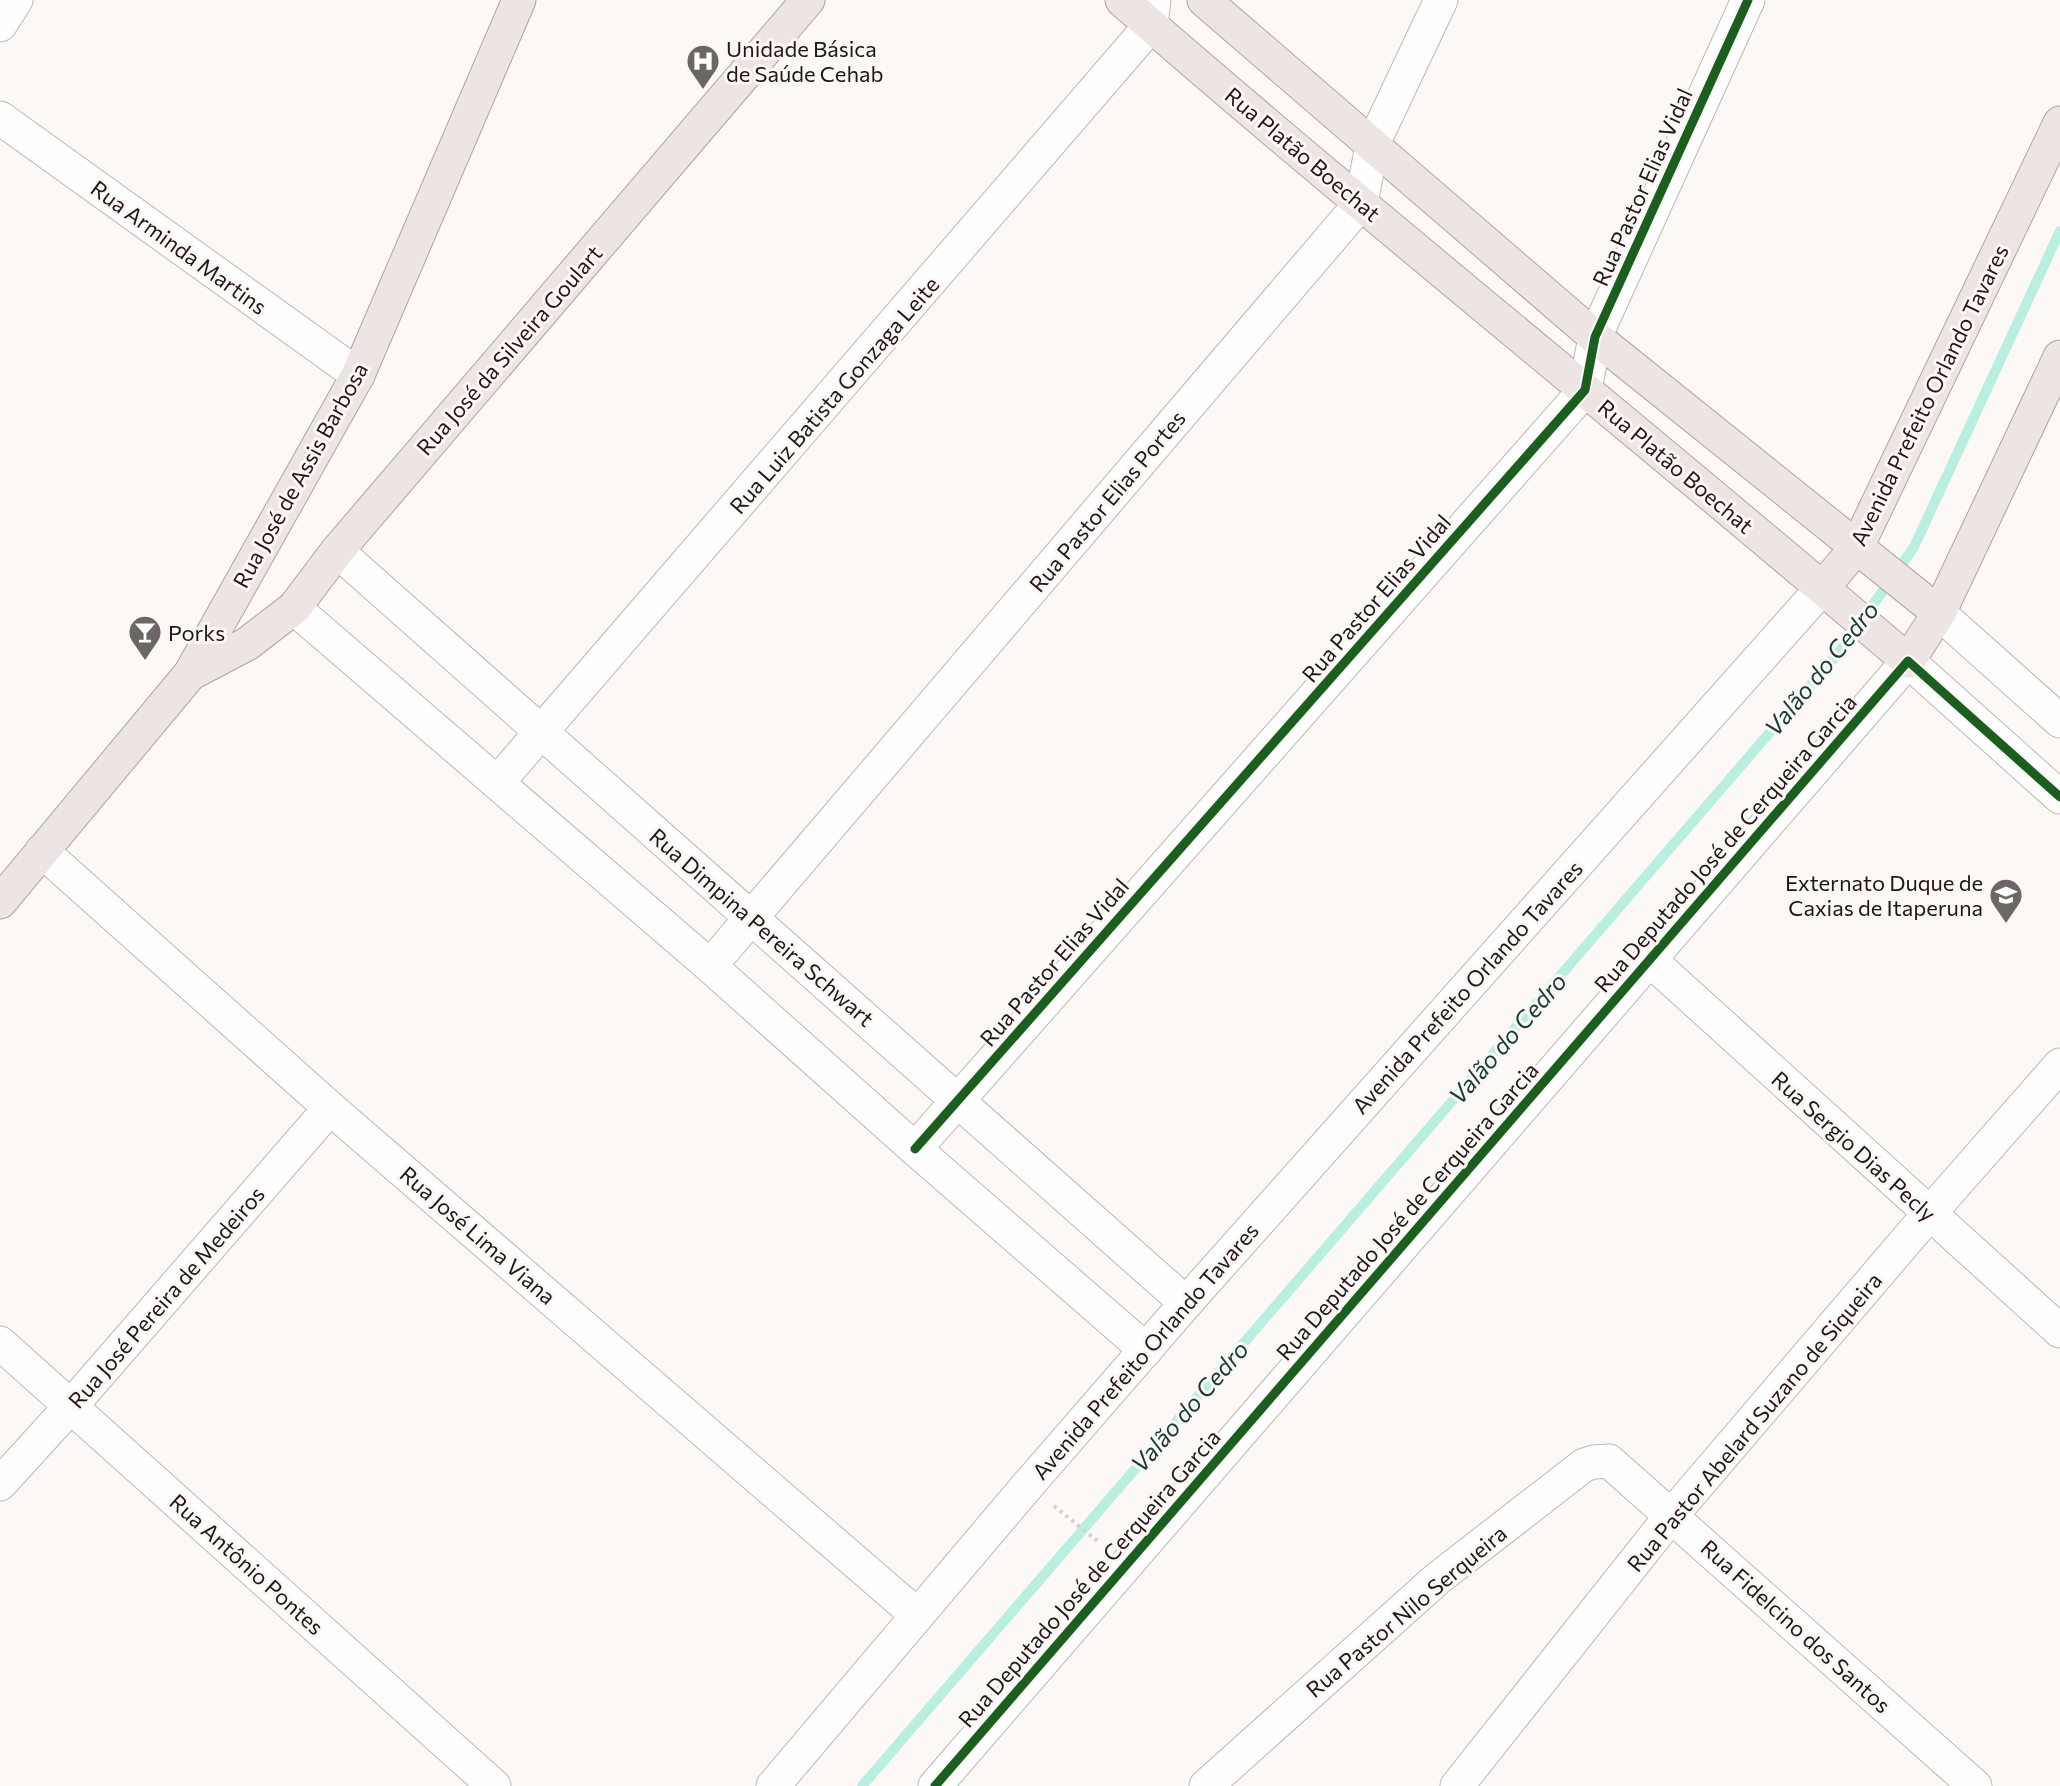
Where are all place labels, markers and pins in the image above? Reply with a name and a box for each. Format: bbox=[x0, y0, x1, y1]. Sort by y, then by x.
place label: Unidade Básica de Saúde Cehab bbox=[726, 35, 884, 87]
hospital icon: Unidade Básica de Saúde Cehab bbox=[685, 43, 721, 90]
bar icon: Porks bbox=[127, 614, 163, 661]
place label: Porks bbox=[168, 619, 225, 646]
place label: Externato Duque de Caxias de Itaperuna bbox=[1785, 869, 1983, 921]
school or university icon: Externato Duque de Caxias de Itaperuna bbox=[1988, 877, 2024, 924]

